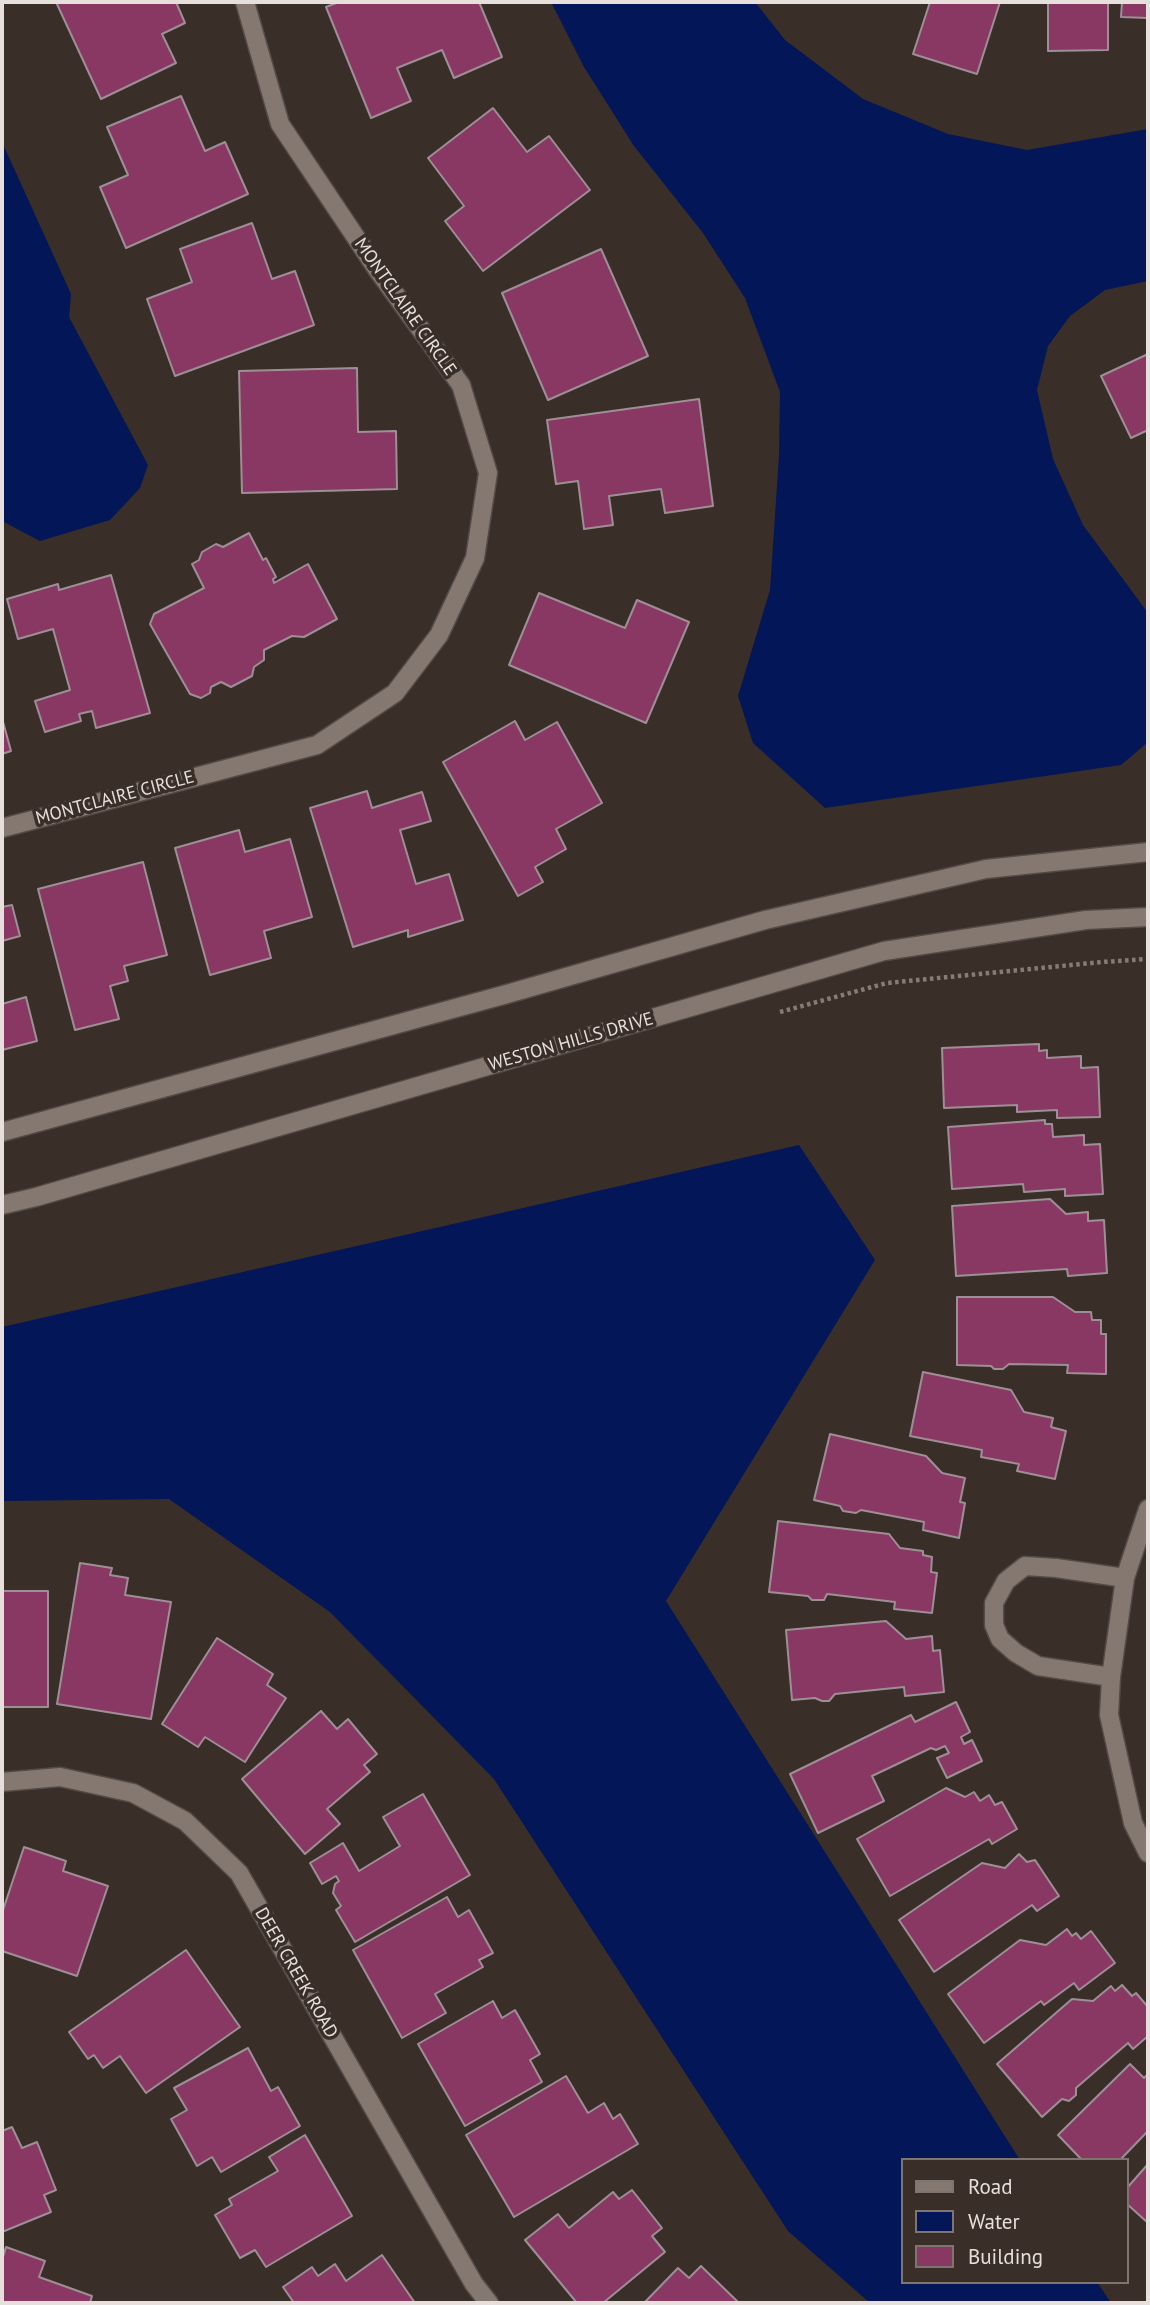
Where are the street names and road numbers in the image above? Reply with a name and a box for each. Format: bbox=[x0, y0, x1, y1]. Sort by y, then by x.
street label: MONTCLAIRE CIRCLE bbox=[349, 234, 461, 380]
street label: MONTCLAIRE CIRCLE bbox=[33, 766, 197, 830]
street label: WESTON HILLS DRIVE bbox=[486, 1008, 656, 1076]
street label: DEER CREEK ROAD bbox=[250, 1904, 342, 2042]

